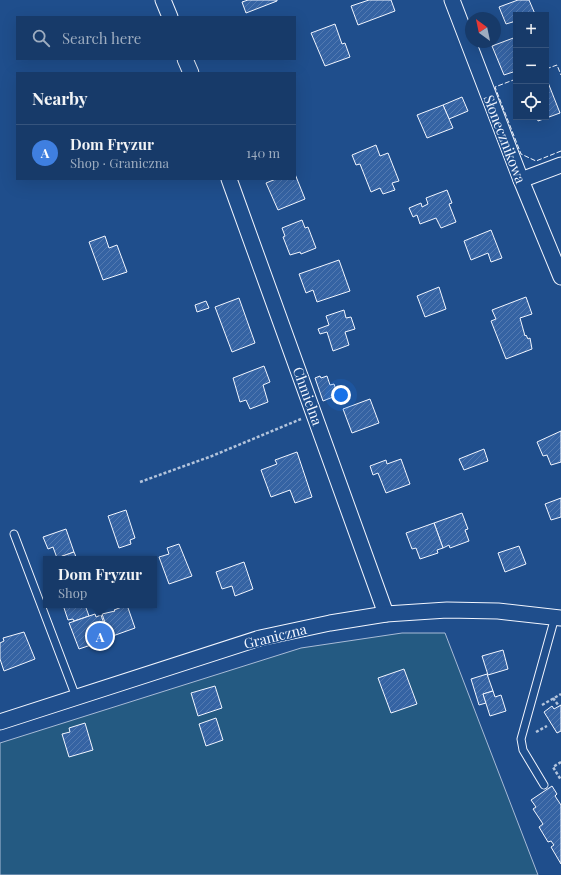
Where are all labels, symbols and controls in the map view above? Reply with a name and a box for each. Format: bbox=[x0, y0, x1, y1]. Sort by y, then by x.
north arrow bbox=[465, 12, 501, 48]
map controls bbox=[513, 12, 549, 120]
button: + bbox=[513, 12, 549, 48]
search box bbox=[16, 16, 296, 60]
icon: search bbox=[30, 27, 52, 49]
text: Search here bbox=[62, 28, 141, 48]
button: − bbox=[513, 48, 549, 84]
button: locate bbox=[513, 84, 549, 120]
text: Nearby bbox=[32, 87, 87, 109]
street label: Słonecznikowa bbox=[479, 92, 531, 186]
text: Dom Fryzur bbox=[70, 134, 154, 154]
text: A bbox=[41, 144, 49, 161]
text: 140 m bbox=[246, 144, 280, 161]
text: Shop · Graniczna bbox=[70, 154, 169, 171]
street label: Chmielna bbox=[289, 364, 327, 428]
your location bbox=[331, 385, 351, 405]
popup bbox=[43, 556, 157, 608]
text: Dom Fryzur bbox=[58, 564, 142, 584]
text: Shop bbox=[58, 584, 87, 601]
street label: Graniczna bbox=[242, 619, 309, 653]
pin: A bbox=[87, 621, 113, 651]

